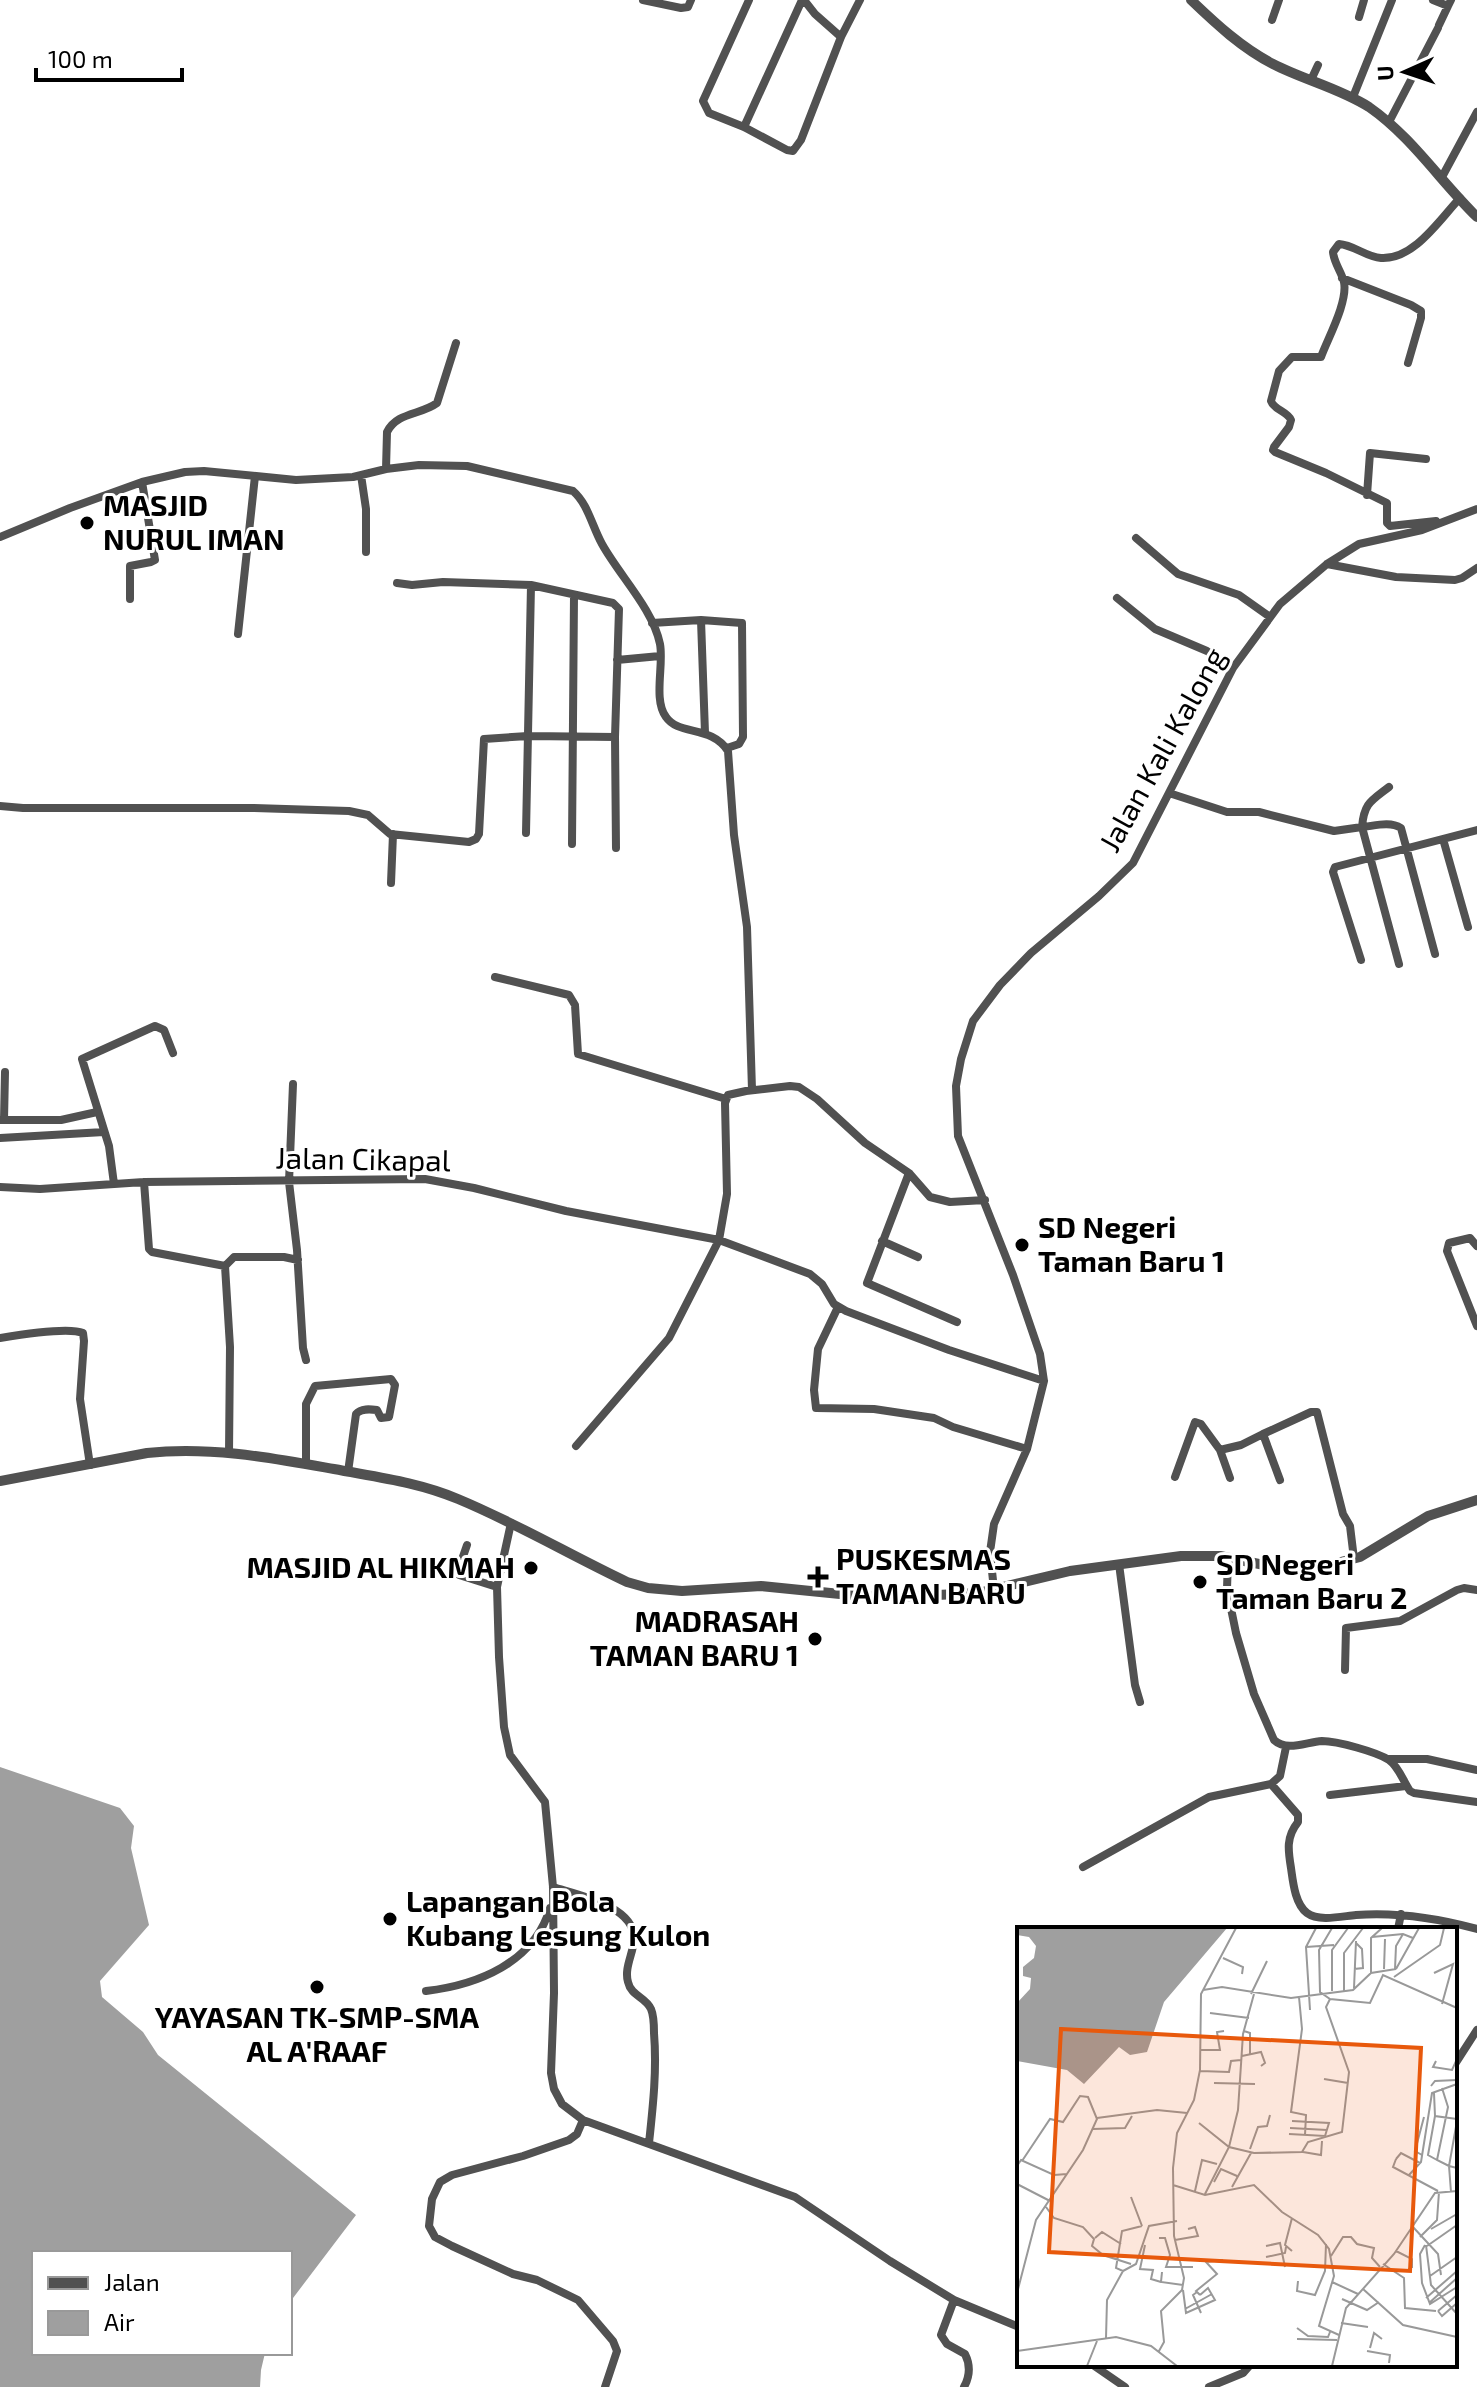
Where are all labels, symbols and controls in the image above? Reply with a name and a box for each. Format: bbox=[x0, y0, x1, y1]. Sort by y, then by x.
scale bar bbox=[36, 32, 182, 82]
north arrow bbox=[1365, 32, 1445, 112]
text: 100 m bbox=[48, 44, 113, 73]
text: U bbox=[1371, 65, 1397, 81]
place label: MASJID NURUL IMAN bbox=[103, 486, 285, 556]
marker: MASJID NURUL IMAN bbox=[78, 514, 96, 532]
street label: Jalan Kali Kalong bbox=[1090, 640, 1232, 857]
street label: Jalan Cikapal bbox=[275, 1138, 451, 1178]
place label: SD Negeri Taman Baru 1 bbox=[1038, 1208, 1225, 1278]
marker: SD Negeri Taman Baru 1 bbox=[1013, 1236, 1031, 1254]
place label: PUSKESMAS TAMAN BARU bbox=[836, 1540, 1026, 1610]
place label: SD Negeri Taman Baru 2 bbox=[1216, 1545, 1407, 1615]
place label: MASJID AL HIKMAH bbox=[246, 1548, 515, 1584]
marker: MASJID AL HIKMAH bbox=[522, 1559, 540, 1577]
marker: PUSKESMAS TAMAN BARU bbox=[807, 1566, 829, 1588]
marker: SD Negeri Taman Baru 2 bbox=[1191, 1573, 1209, 1591]
place label: MADRASAH TAMAN BARU 1 bbox=[590, 1602, 799, 1672]
marker: MADRASAH TAMAN BARU 1 bbox=[806, 1630, 824, 1648]
place label: Lapangan Bola Kubang Lesung Kulon bbox=[406, 1882, 710, 1952]
marker: Lapangan Bola Kubang Lesung Kulon bbox=[381, 1910, 399, 1928]
inset map bbox=[1017, 1927, 1457, 2367]
marker: YAYASAN TK-SMP-SMA AL A'RAAF bbox=[308, 1978, 326, 1996]
place label: YAYASAN TK-SMP-SMA AL A'RAAF bbox=[155, 1998, 480, 2068]
legend bbox=[32, 2251, 292, 2355]
text: Jalan bbox=[104, 2267, 160, 2296]
text: Air bbox=[104, 2307, 135, 2336]

